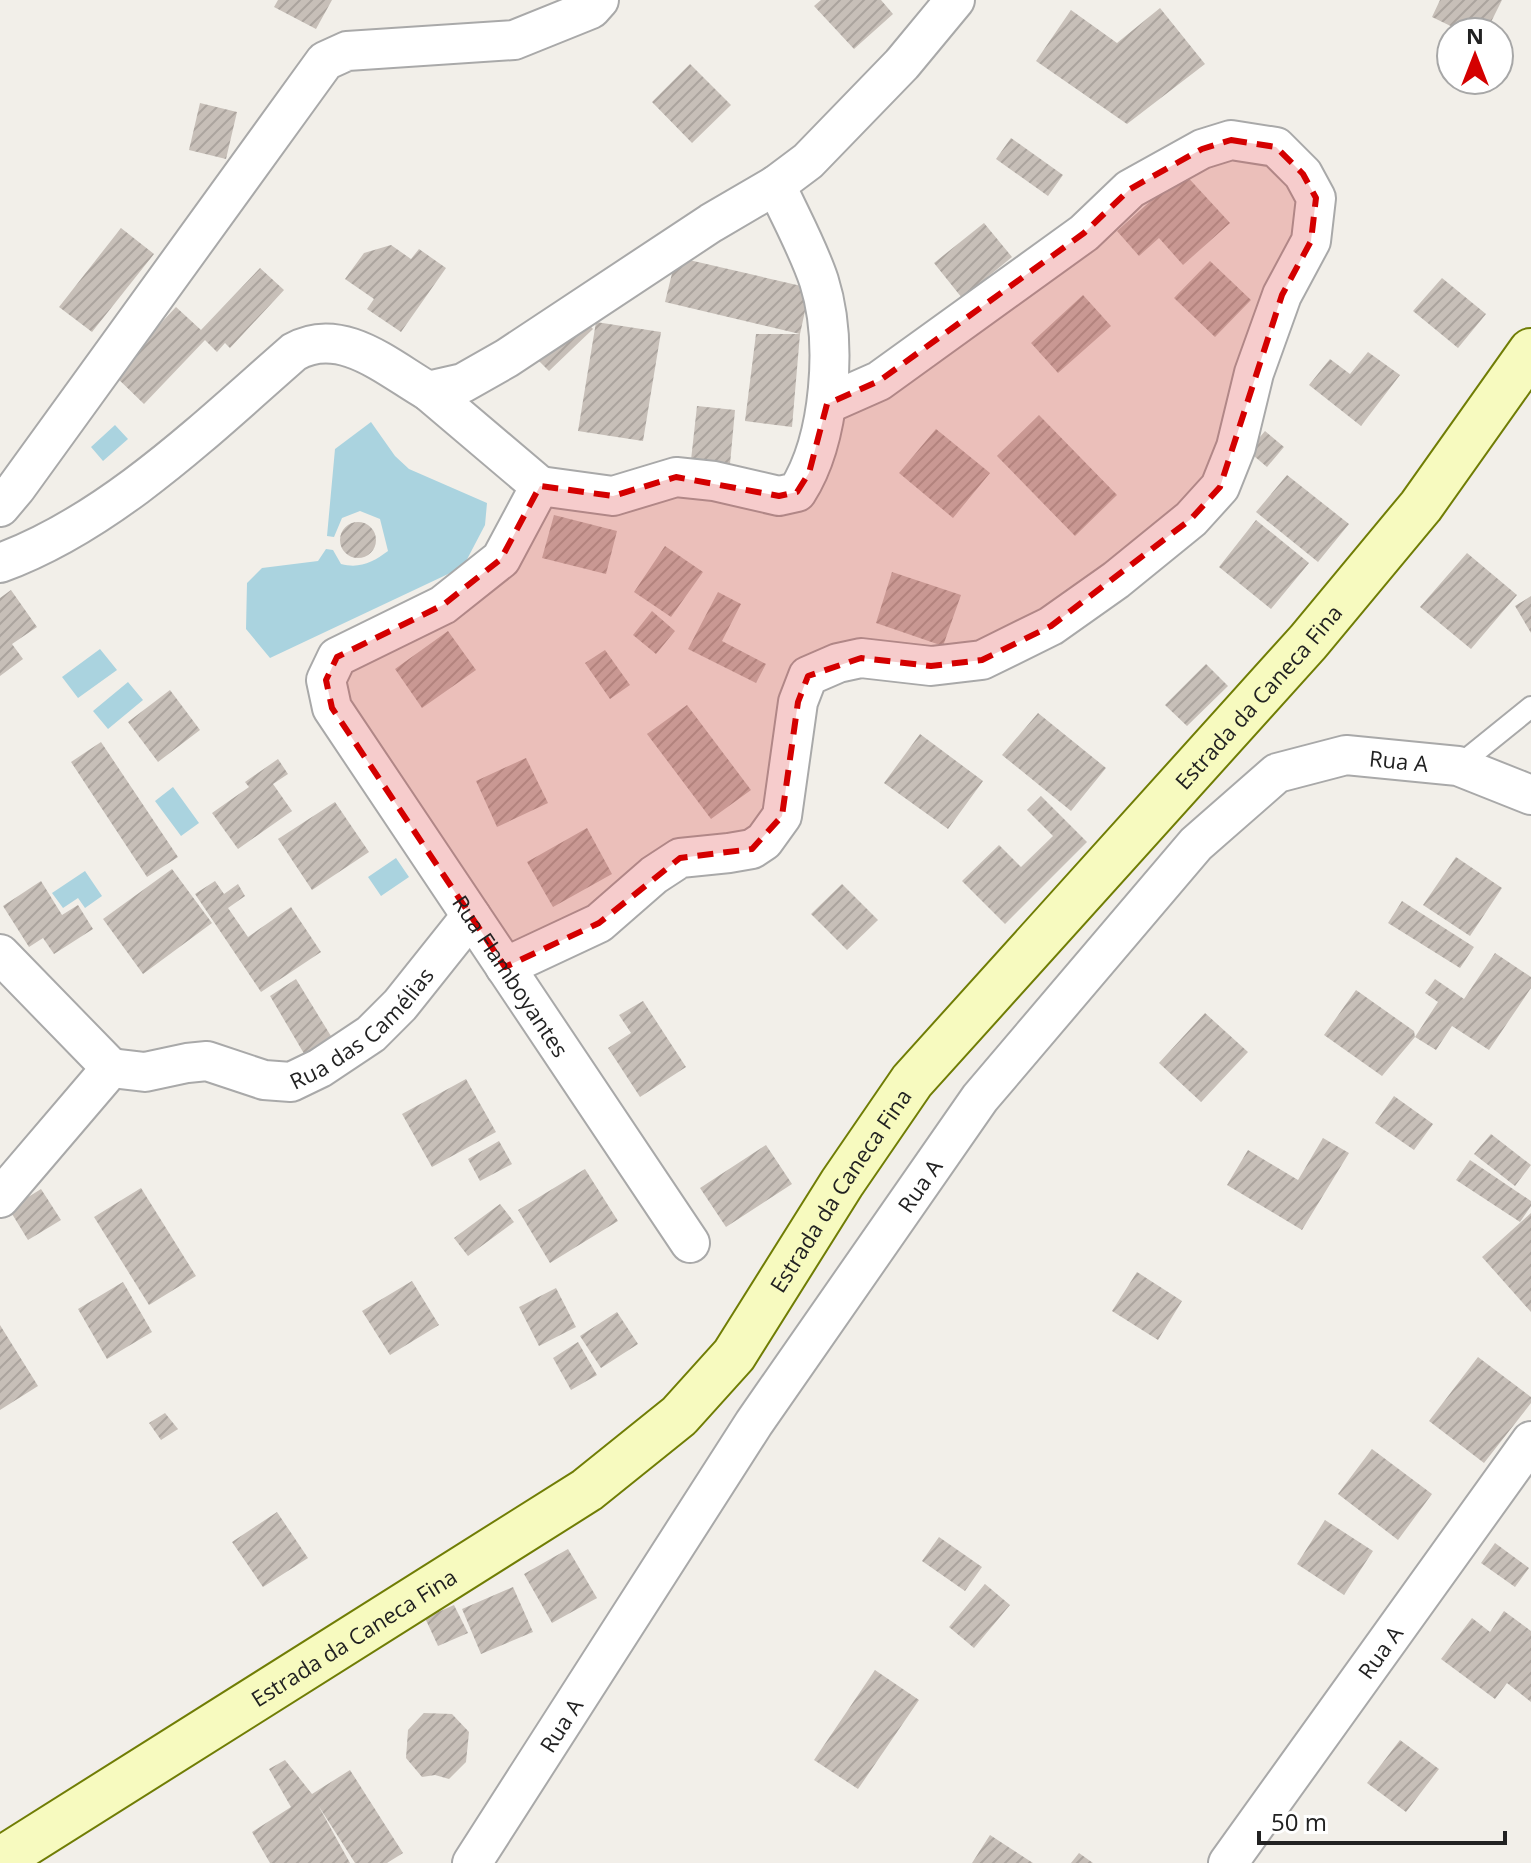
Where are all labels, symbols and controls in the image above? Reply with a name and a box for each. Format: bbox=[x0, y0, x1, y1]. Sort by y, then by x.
north arrow bbox=[1435, 16, 1515, 96]
text: N bbox=[1466, 20, 1484, 50]
street label: Estrada da Caneca Fina bbox=[1168, 598, 1348, 795]
street label: Rua A bbox=[1368, 742, 1430, 778]
street label: Rua Flamboyantes bbox=[446, 889, 576, 1062]
street label: Rua das Camélias bbox=[284, 961, 440, 1096]
street label: Estrada da Caneca Fina bbox=[762, 1082, 918, 1298]
street label: Rua A bbox=[890, 1153, 948, 1218]
street label: Estrada da Caneca Fina bbox=[245, 1561, 462, 1713]
street label: Rua A bbox=[1350, 1619, 1409, 1684]
street label: Rua A bbox=[532, 1692, 589, 1758]
scale bar bbox=[1259, 1795, 1505, 1845]
text: 50 m bbox=[1271, 1805, 1327, 1838]

